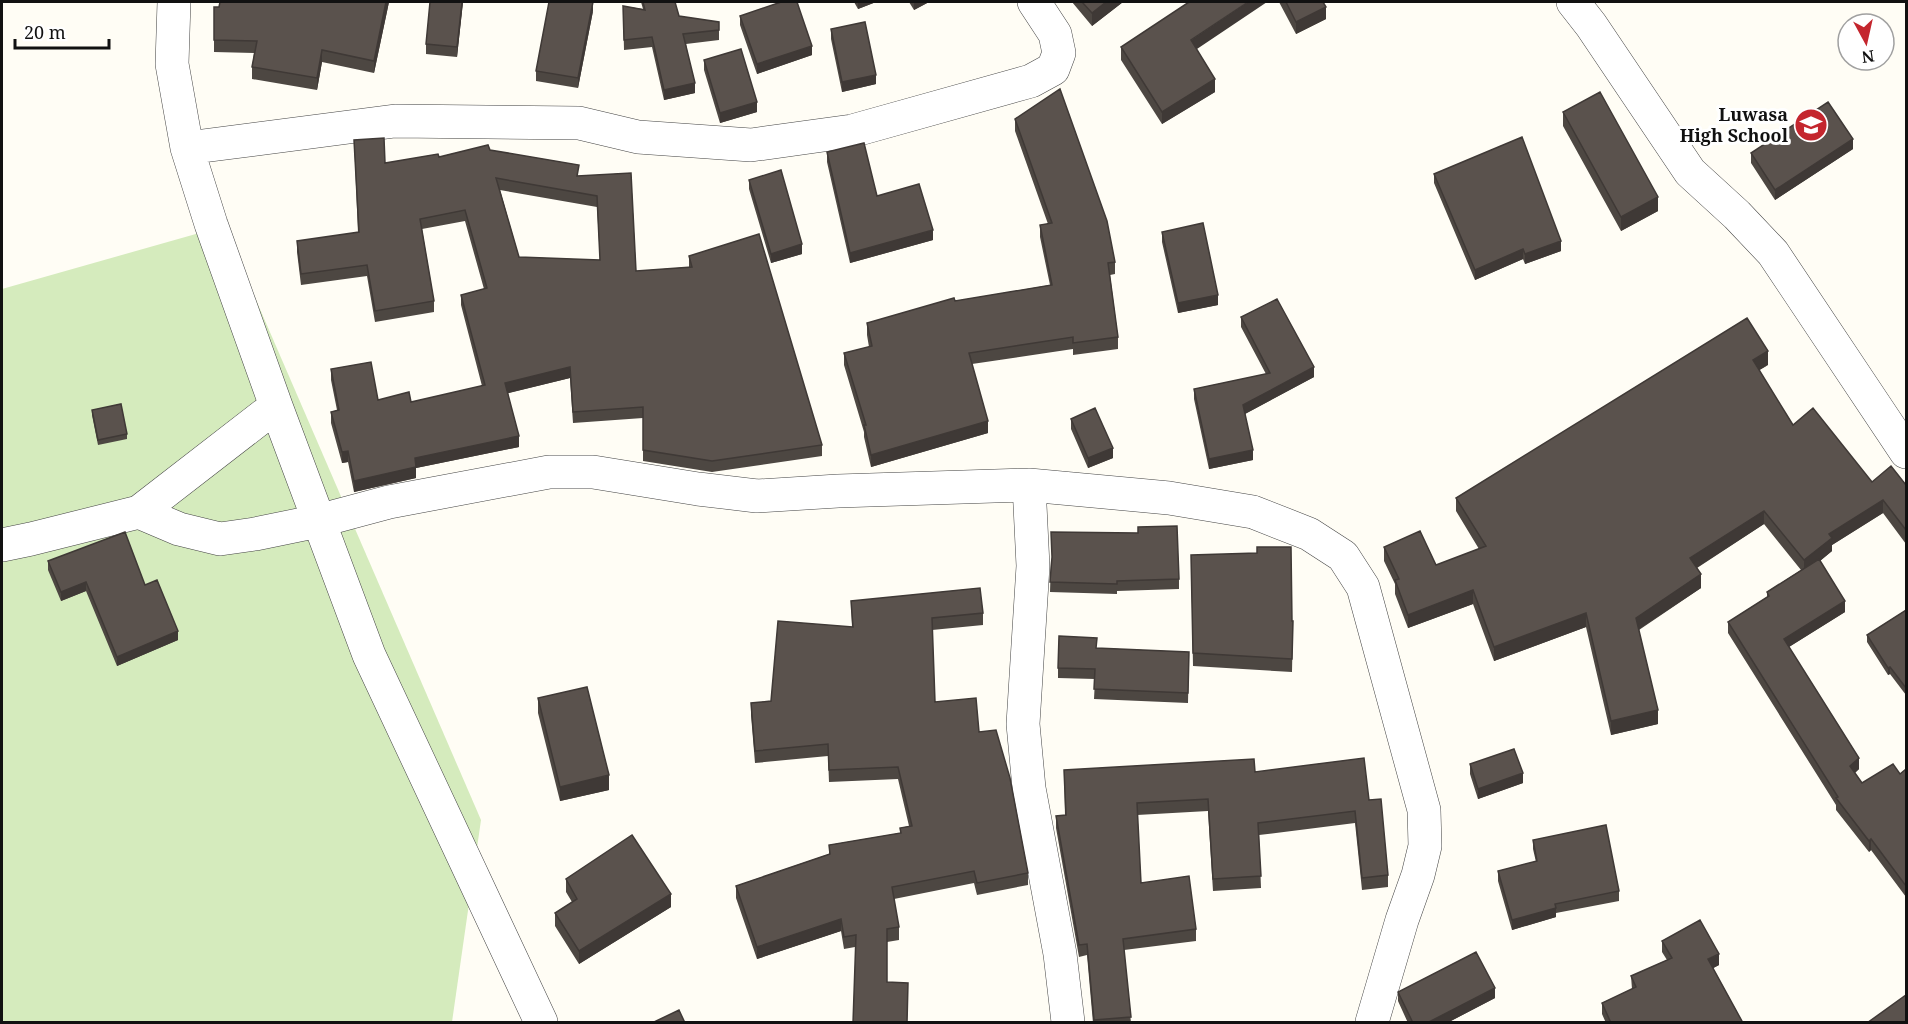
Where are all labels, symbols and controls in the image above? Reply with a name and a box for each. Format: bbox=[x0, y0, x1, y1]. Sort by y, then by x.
scale bar bbox=[15, 12, 110, 50]
north arrow bbox=[1836, 12, 1896, 72]
text: 20 m bbox=[24, 20, 66, 44]
text: N bbox=[1860, 45, 1876, 69]
place label: Luwasa High School bbox=[1680, 102, 1789, 147]
school or university icon: Luwasa High School bbox=[1793, 107, 1829, 143]

